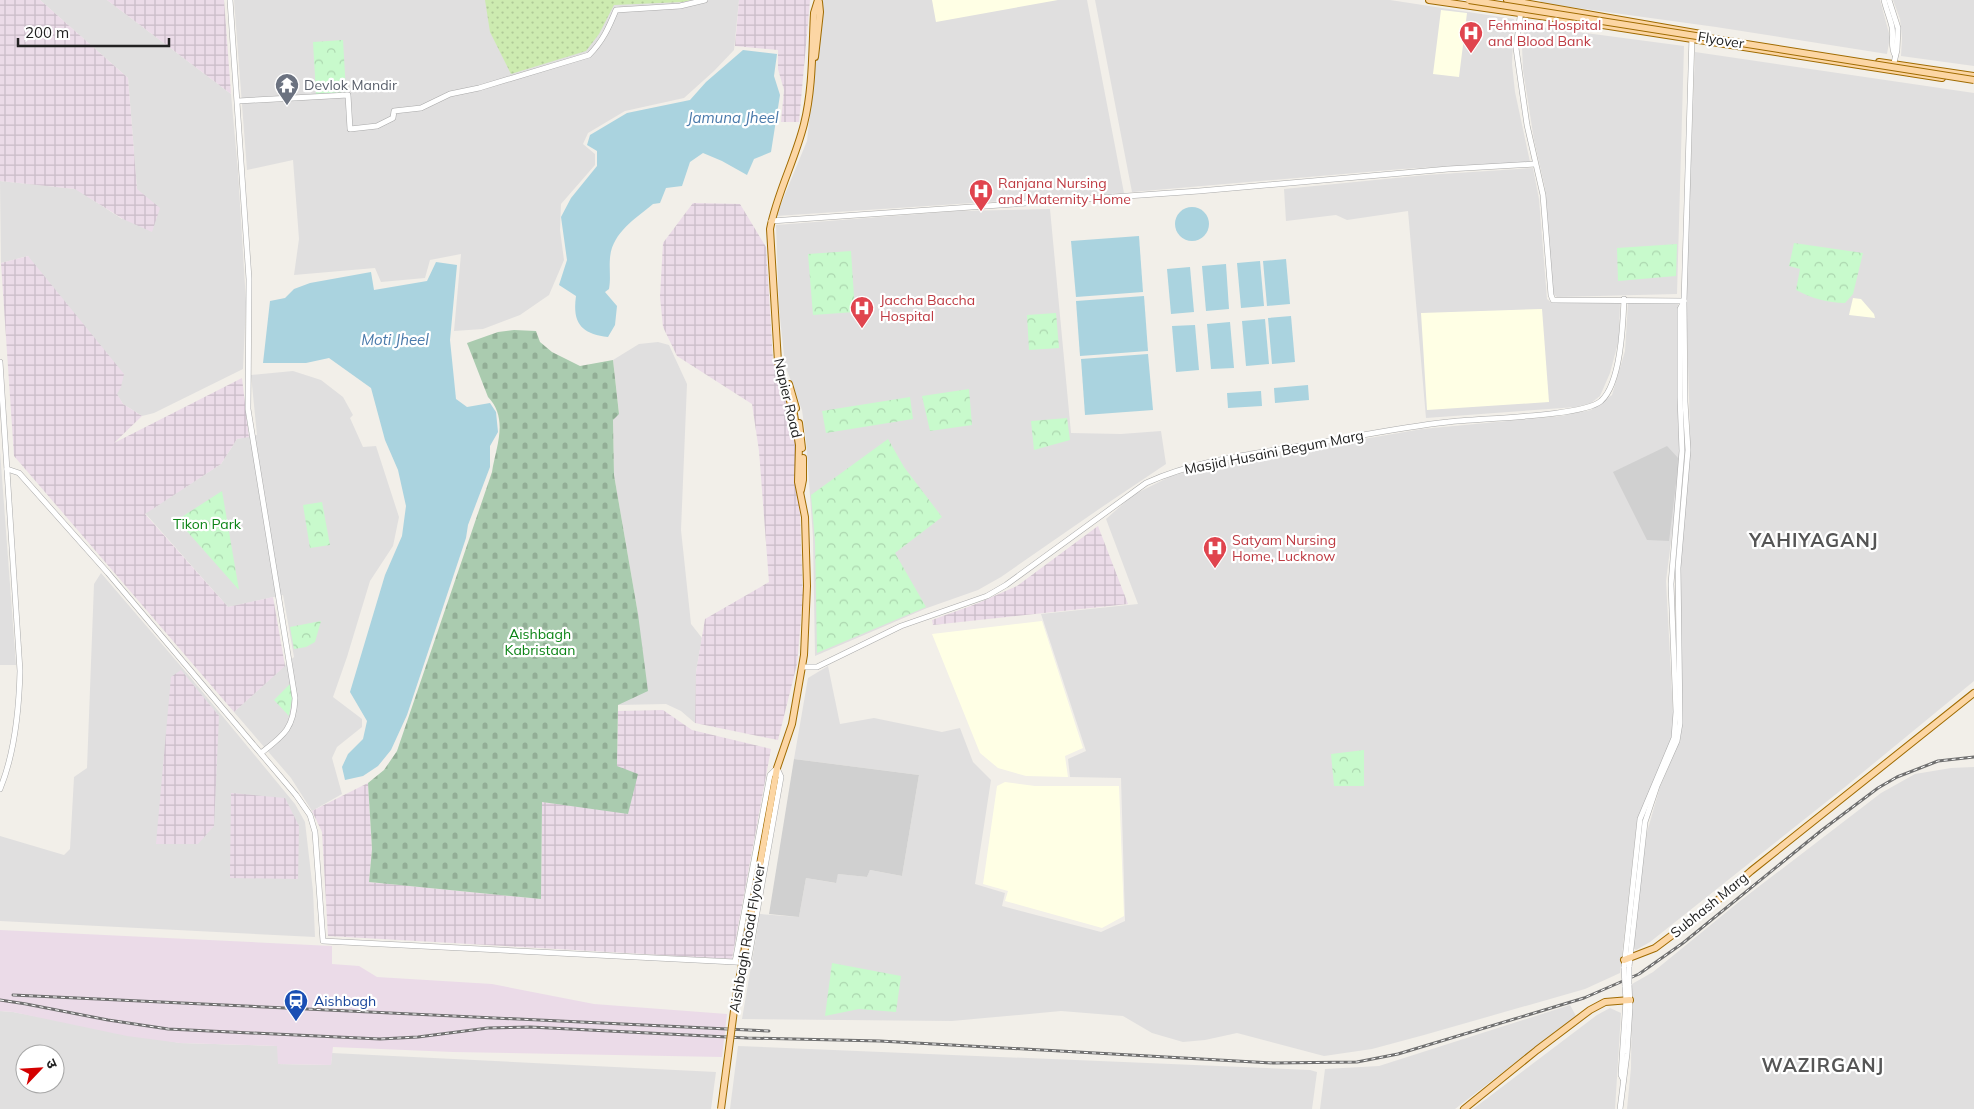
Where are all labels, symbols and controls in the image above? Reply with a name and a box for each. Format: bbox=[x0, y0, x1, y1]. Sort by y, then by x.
scale bar bbox=[18, 15, 169, 47]
place label: Fehmina Hospital and Blood Bank bbox=[1488, 16, 1601, 50]
hospital icon: Fehmina Hospital and Blood Bank bbox=[1458, 20, 1484, 54]
text: 200 m bbox=[25, 23, 69, 42]
street label: Flyover bbox=[1697, 27, 1746, 53]
temple icon: Devlok Mandir bbox=[274, 72, 300, 106]
place label: Devlok Mandir bbox=[304, 76, 398, 94]
water label: Jamuna Jheel bbox=[685, 108, 779, 127]
place label: Ranjana Nursing and Maternity Home bbox=[998, 174, 1131, 208]
hospital icon: Ranjana Nursing and Maternity Home bbox=[968, 178, 994, 212]
place label: Jaccha Baccha Hospital bbox=[880, 291, 975, 325]
hospital icon: Jaccha Baccha Hospital bbox=[849, 295, 875, 329]
water label: Moti Jheel bbox=[361, 330, 429, 349]
street label: Napier Road bbox=[770, 356, 806, 440]
street label: Masjid Husaini Begum Marg bbox=[1183, 426, 1365, 478]
park label: Tikon Park bbox=[173, 515, 242, 533]
district label: YAHIYAGANJ bbox=[1748, 528, 1879, 552]
place label: Satyam Nursing Home, Lucknow bbox=[1232, 531, 1336, 565]
hospital icon: Satyam Nursing Home, Lucknow bbox=[1202, 535, 1228, 569]
park label: Aishbagh Kabristaan bbox=[505, 625, 575, 659]
street label: Aishbagh Road Flyover bbox=[725, 862, 769, 1014]
street label: Subhash Marg bbox=[1667, 868, 1751, 942]
station icon: Aishbagh bbox=[283, 988, 309, 1022]
place label: Aishbagh bbox=[314, 992, 376, 1010]
north arrow bbox=[15, 1044, 65, 1094]
district label: WAZIRGANJ bbox=[1762, 1053, 1884, 1077]
text: उ bbox=[42, 1056, 62, 1072]

